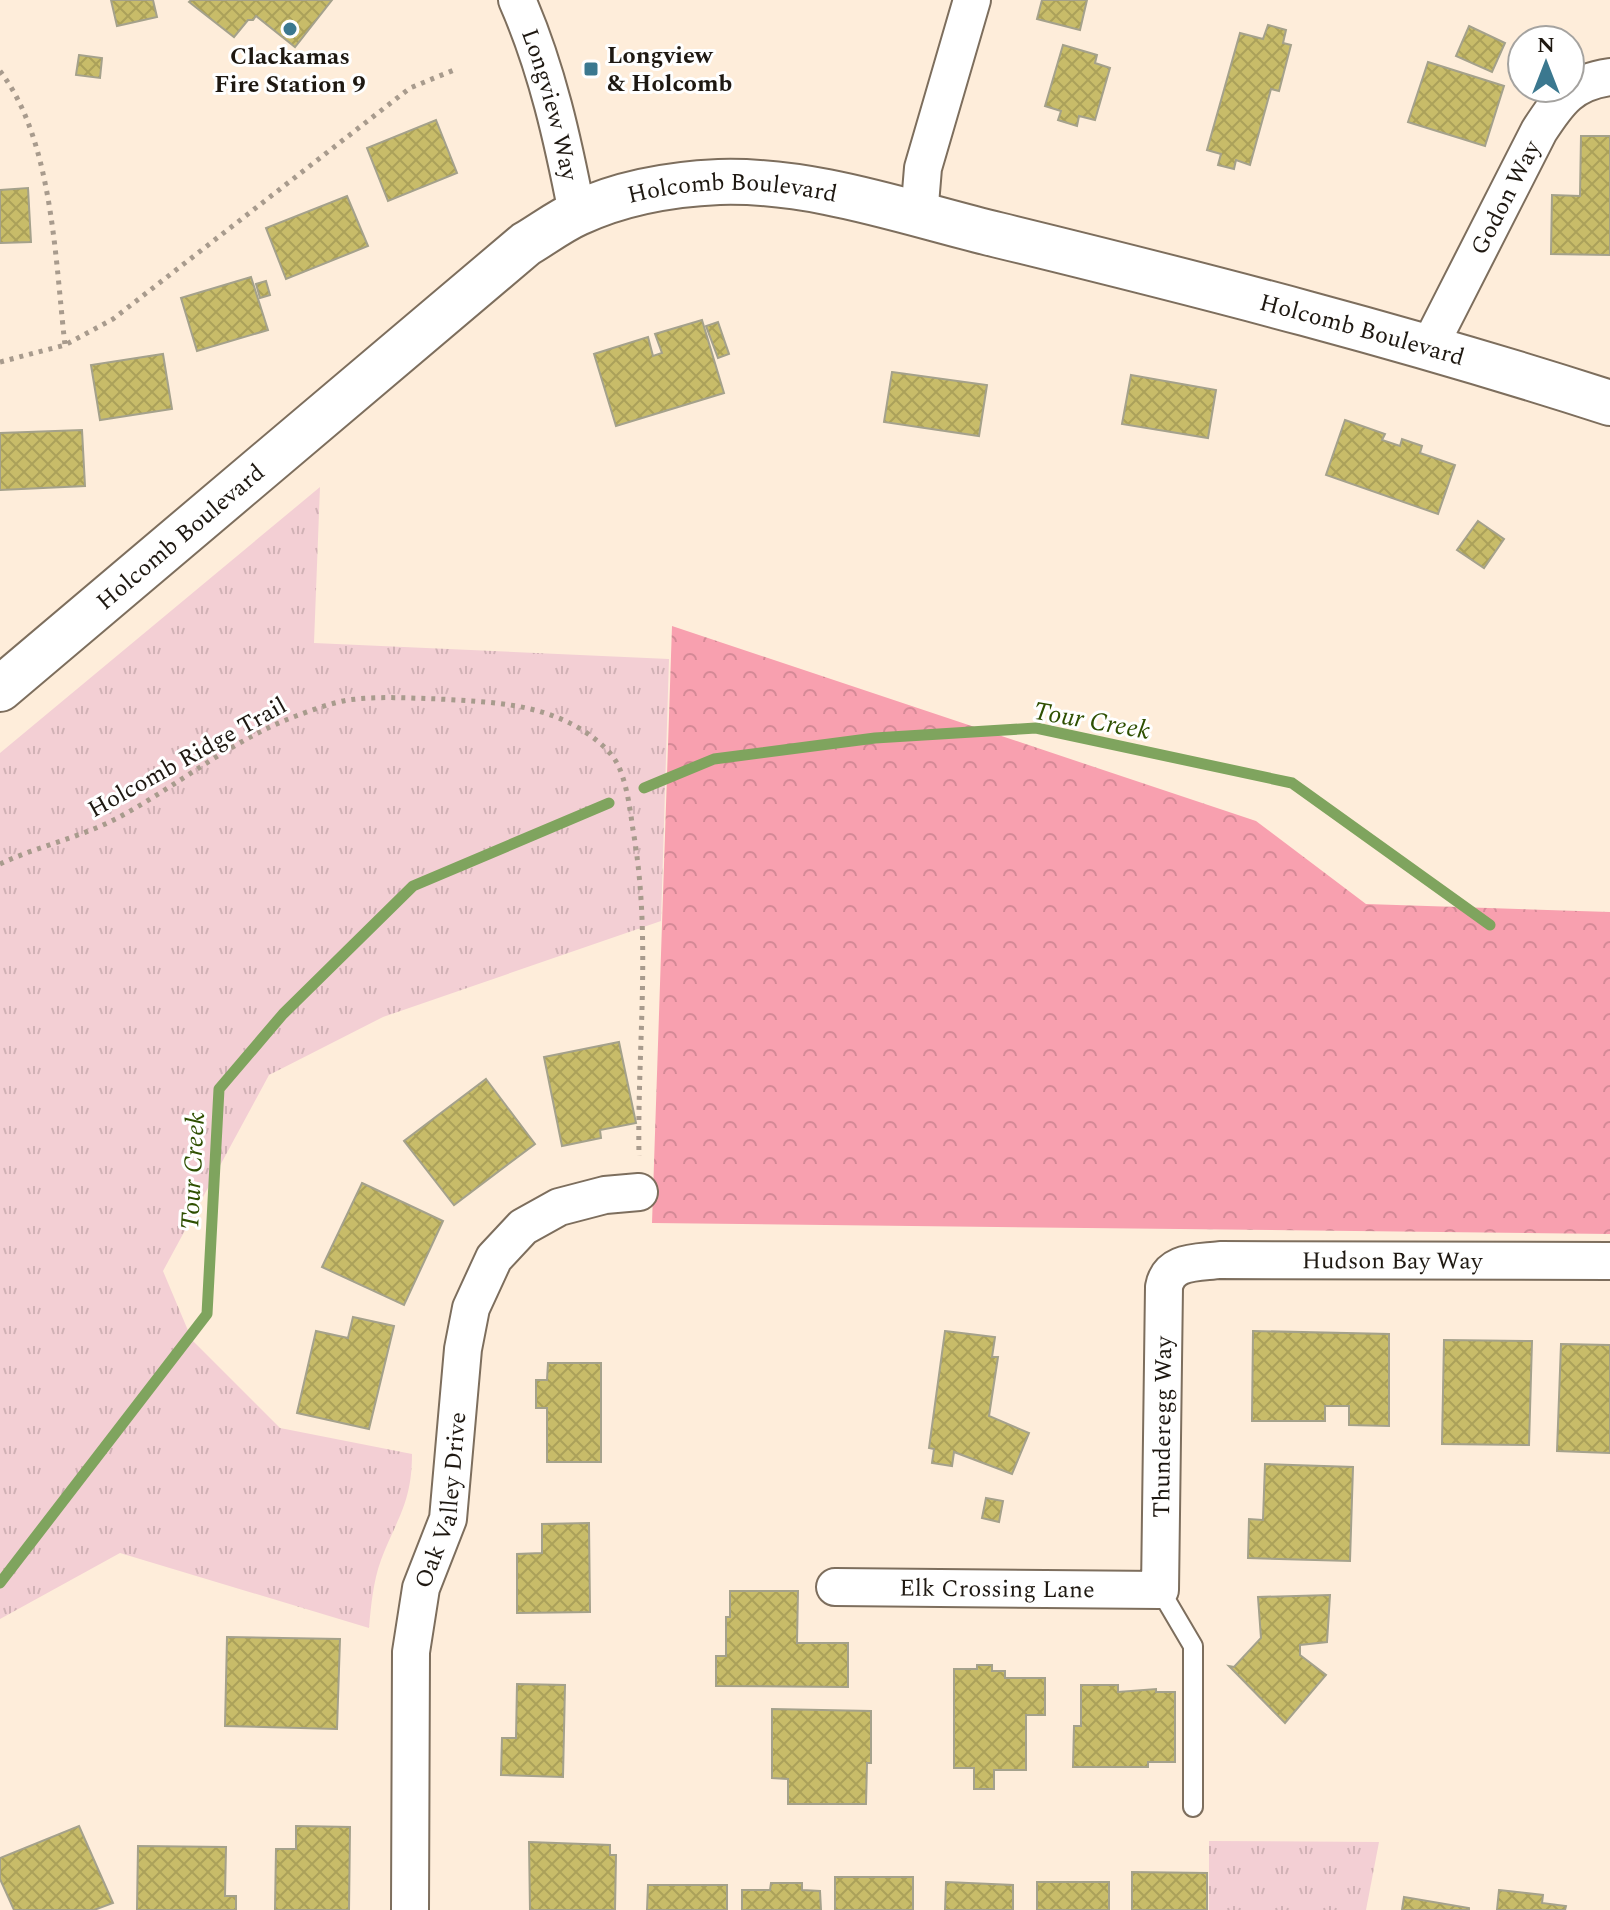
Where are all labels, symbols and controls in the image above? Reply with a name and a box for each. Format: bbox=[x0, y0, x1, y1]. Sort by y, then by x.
marker: Clackamas Fire Station 9 bbox=[281, 20, 299, 38]
street label: Longview Way bbox=[511, 24, 587, 185]
north arrow bbox=[1506, 24, 1586, 104]
text: N bbox=[1537, 29, 1555, 62]
place label: Longview & Holcomb bbox=[607, 38, 732, 102]
place label: Clackamas Fire Station 9 bbox=[214, 39, 366, 103]
marker: Longview & Holcomb bbox=[582, 60, 600, 78]
street label: Godon Way bbox=[1462, 133, 1551, 261]
street label: Holcomb Boulevard bbox=[624, 165, 840, 214]
street label: Holcomb Boulevard bbox=[1255, 285, 1469, 376]
street label: Holcomb Boulevard bbox=[89, 455, 273, 619]
street label: Holcomb Ridge Trail bbox=[81, 688, 294, 828]
water label: Tour Creek bbox=[1030, 691, 1153, 751]
water label: Tour Creek bbox=[170, 1111, 216, 1231]
street label: Hudson Bay Way bbox=[1302, 1243, 1484, 1280]
street label: Thunderegg Way bbox=[1144, 1334, 1182, 1518]
street label: Oak Valley Drive bbox=[405, 1410, 476, 1594]
street label: Elk Crossing Lane bbox=[899, 1571, 1095, 1608]

